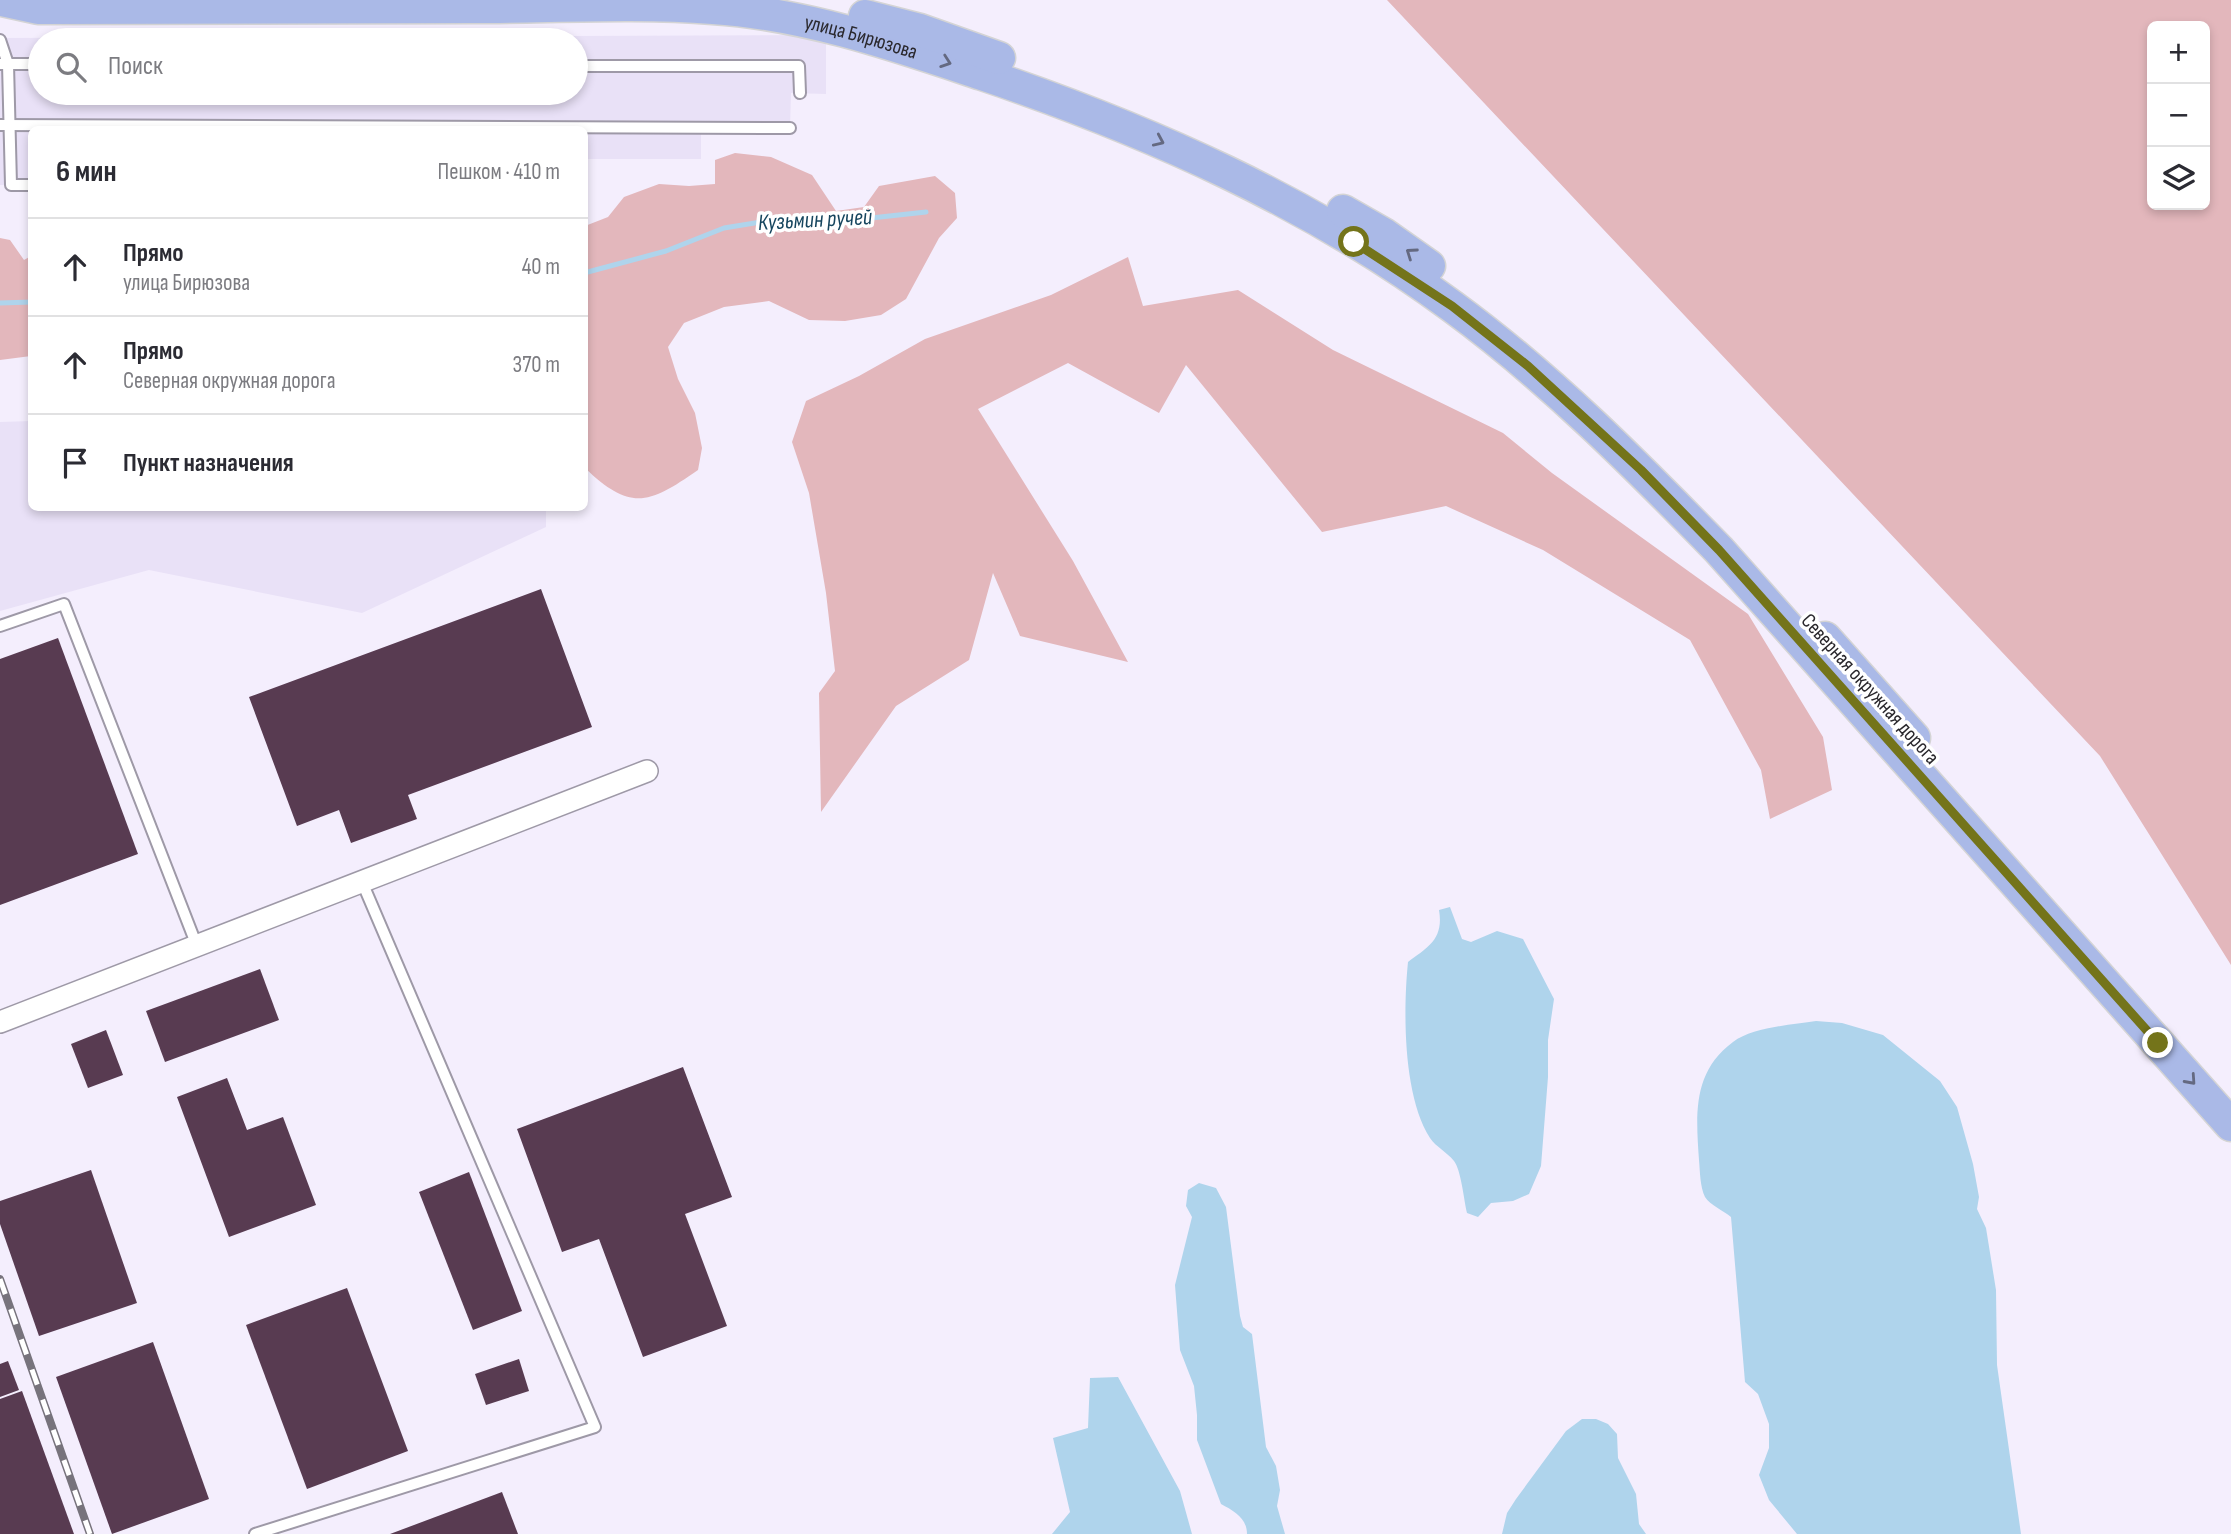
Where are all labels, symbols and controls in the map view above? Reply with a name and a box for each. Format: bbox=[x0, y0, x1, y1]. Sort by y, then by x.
street label: улица Бирюзова bbox=[802, 9, 921, 64]
map controls bbox=[2147, 21, 2210, 210]
button: + bbox=[2147, 21, 2210, 84]
search box bbox=[28, 28, 588, 105]
icon: search bbox=[52, 48, 90, 86]
text: Поиск bbox=[108, 51, 163, 82]
one-way arrow bbox=[939, 54, 951, 68]
button: − bbox=[2147, 84, 2210, 147]
one-way arrow bbox=[1152, 133, 1164, 147]
button: layers bbox=[2147, 147, 2210, 210]
text: 6 мин bbox=[56, 154, 117, 190]
text: Пешком · 410 m bbox=[438, 158, 560, 186]
water label: Кузьмин ручей bbox=[757, 203, 873, 237]
route start bbox=[1338, 226, 1369, 257]
text: Прямо bbox=[123, 238, 184, 269]
icon: ahead bbox=[56, 248, 94, 286]
one-way arrow bbox=[1406, 249, 1419, 262]
text: 40 m bbox=[522, 253, 560, 281]
text: улица Бирюзова bbox=[123, 269, 250, 297]
text: Прямо bbox=[123, 336, 184, 367]
icon: ahead bbox=[56, 346, 94, 384]
text: 370 m bbox=[513, 351, 560, 379]
text: Северная окружная дорога bbox=[123, 367, 336, 395]
icon: arrive bbox=[56, 444, 94, 482]
text: Пункт назначения bbox=[123, 448, 294, 479]
street label: Северная окружная дорога bbox=[1796, 609, 1944, 769]
route end bbox=[2142, 1027, 2173, 1058]
one-way arrow bbox=[2183, 1072, 2195, 1085]

